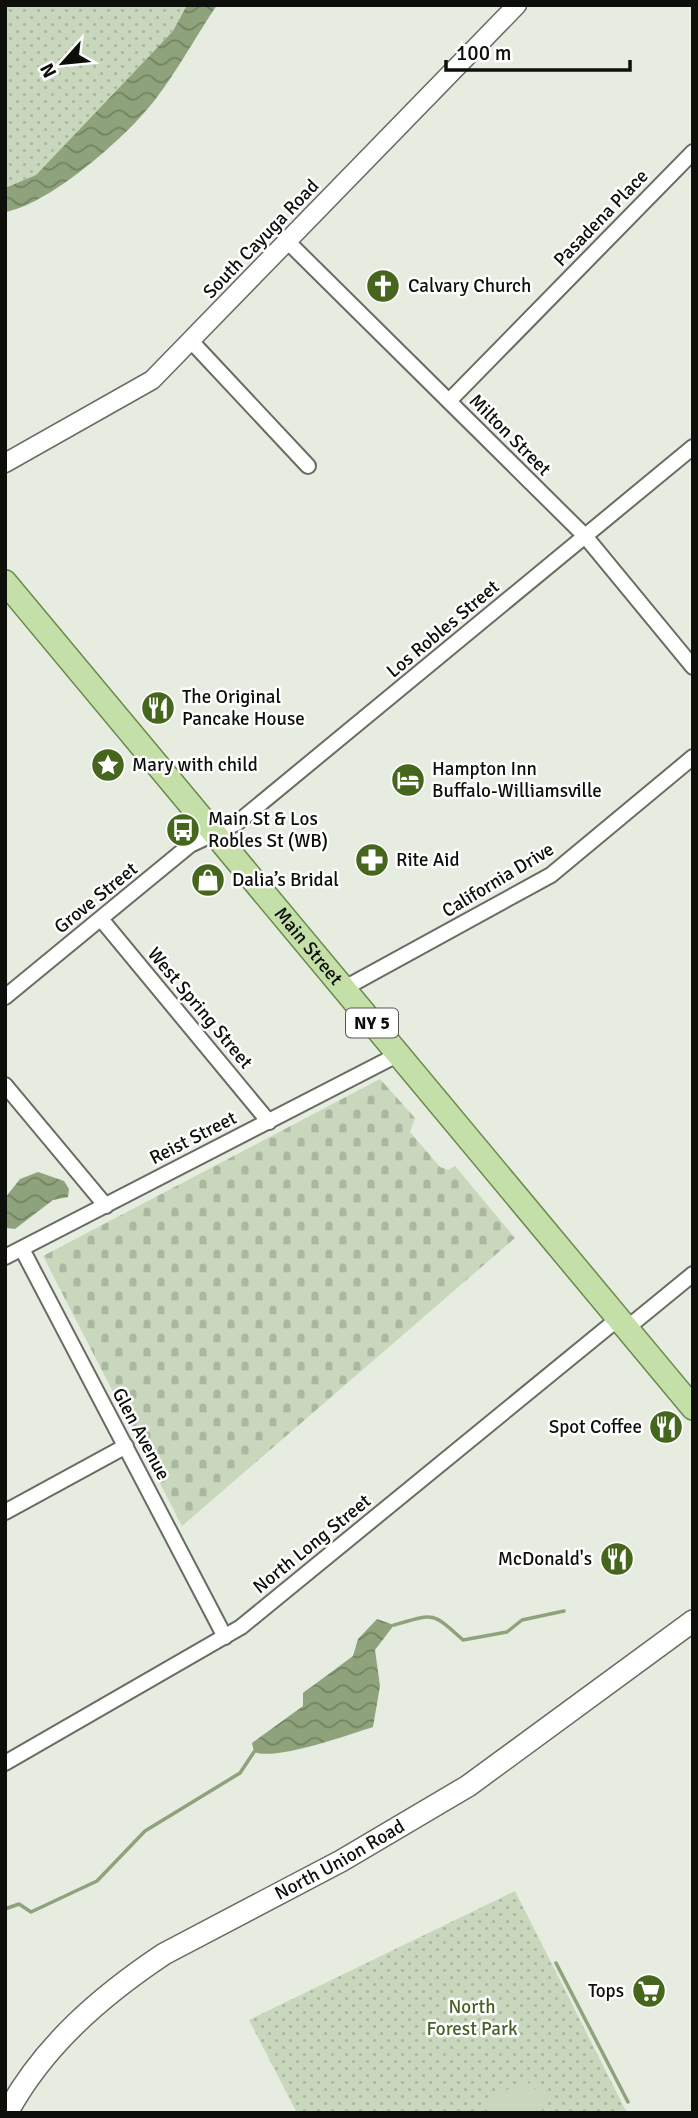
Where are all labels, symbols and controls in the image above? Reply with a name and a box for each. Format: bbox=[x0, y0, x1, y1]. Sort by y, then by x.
north arrow bbox=[28, 28, 98, 98]
scale bar bbox=[446, 28, 630, 72]
text: 100 m bbox=[456, 40, 511, 66]
text: N bbox=[35, 59, 62, 82]
street label: Pasadena Place bbox=[549, 164, 653, 272]
street label: South Cayuga Road bbox=[198, 174, 324, 304]
church icon: Calvary Church bbox=[364, 267, 402, 305]
place label: Calvary Church bbox=[408, 274, 531, 298]
street label: Milton Street bbox=[464, 389, 556, 481]
street label: Los Robles Street bbox=[382, 575, 505, 683]
place label: The Original Pancake House bbox=[182, 685, 305, 731]
restaurant icon: The Original Pancake House bbox=[139, 689, 177, 727]
place icon: Mary with child bbox=[89, 746, 127, 784]
place label: Mary with child bbox=[132, 753, 258, 777]
place label: Hampton Inn Buffalo-Williamsville bbox=[432, 757, 602, 803]
hotel icon: Hampton Inn Buffalo-Williamsville bbox=[389, 761, 427, 799]
place label: Main St & Los Robles St (WB) bbox=[208, 807, 328, 853]
bus stop icon: Main St & Los Robles St (WB) bbox=[164, 811, 202, 849]
street label: California Drive bbox=[438, 837, 558, 923]
pharmacy icon: Rite Aid bbox=[353, 841, 391, 879]
place label: Rite Aid bbox=[396, 848, 459, 872]
street label: Grove Street bbox=[50, 857, 143, 939]
shop icon: Dalia’s Bridal bbox=[189, 861, 227, 899]
place label: Dalia’s Bridal bbox=[232, 868, 339, 892]
street label: Main Street bbox=[269, 902, 348, 990]
street label: West Spring Street bbox=[142, 942, 258, 1074]
road number: NY 5 bbox=[346, 1008, 398, 1038]
street label: Reist Street bbox=[145, 1106, 241, 1170]
street label: Glen Avenue bbox=[107, 1384, 175, 1484]
restaurant icon: Spot Coffee bbox=[647, 1408, 685, 1446]
place label: Spot Coffee bbox=[549, 1415, 642, 1439]
street label: North Long Street bbox=[248, 1489, 376, 1599]
restaurant icon: McDonald's bbox=[598, 1540, 636, 1578]
place label: McDonald's bbox=[498, 1547, 592, 1571]
street label: North Union Road bbox=[271, 1814, 409, 1906]
supermarket icon: Tops bbox=[630, 1972, 668, 2010]
place label: Tops bbox=[588, 1979, 624, 2003]
park label: North Forest Park bbox=[426, 1995, 518, 2041]

